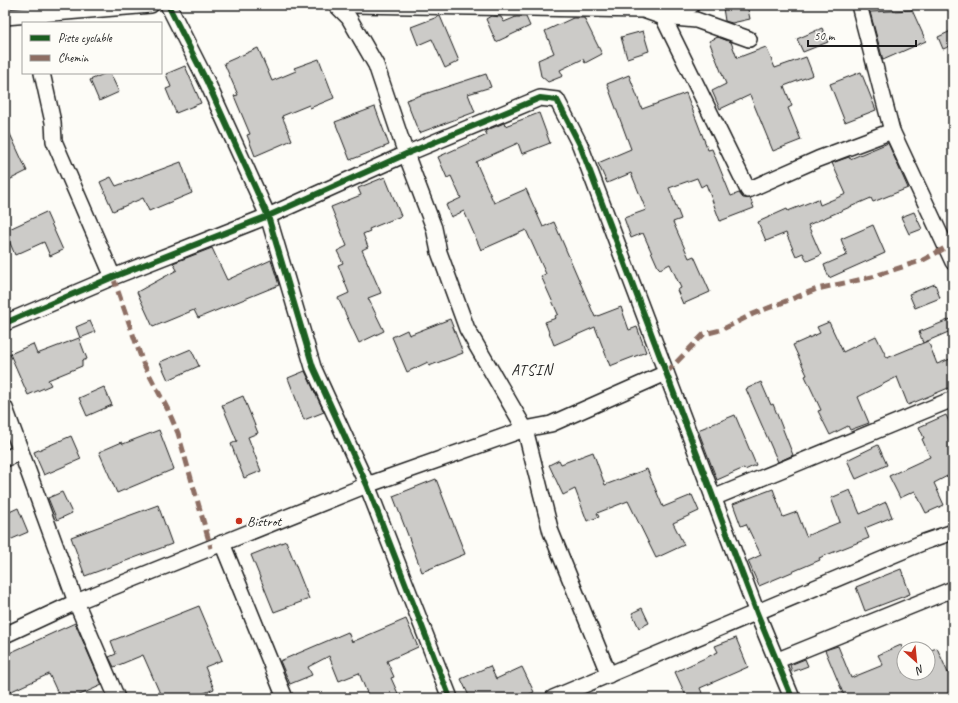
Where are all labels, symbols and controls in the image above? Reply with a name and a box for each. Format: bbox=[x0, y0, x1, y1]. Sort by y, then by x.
legend bbox=[22, 22, 162, 74]
scale bar bbox=[808, 22, 916, 48]
text: 50 m bbox=[814, 28, 836, 44]
text: Piste cyclable bbox=[58, 30, 113, 46]
text: Chemin bbox=[58, 50, 89, 66]
district label: ATSIN bbox=[511, 361, 555, 380]
place label: Bistrot bbox=[247, 513, 282, 530]
marker: Bistrot bbox=[234, 516, 244, 526]
north arrow bbox=[896, 641, 936, 681]
text: N bbox=[912, 662, 927, 679]

